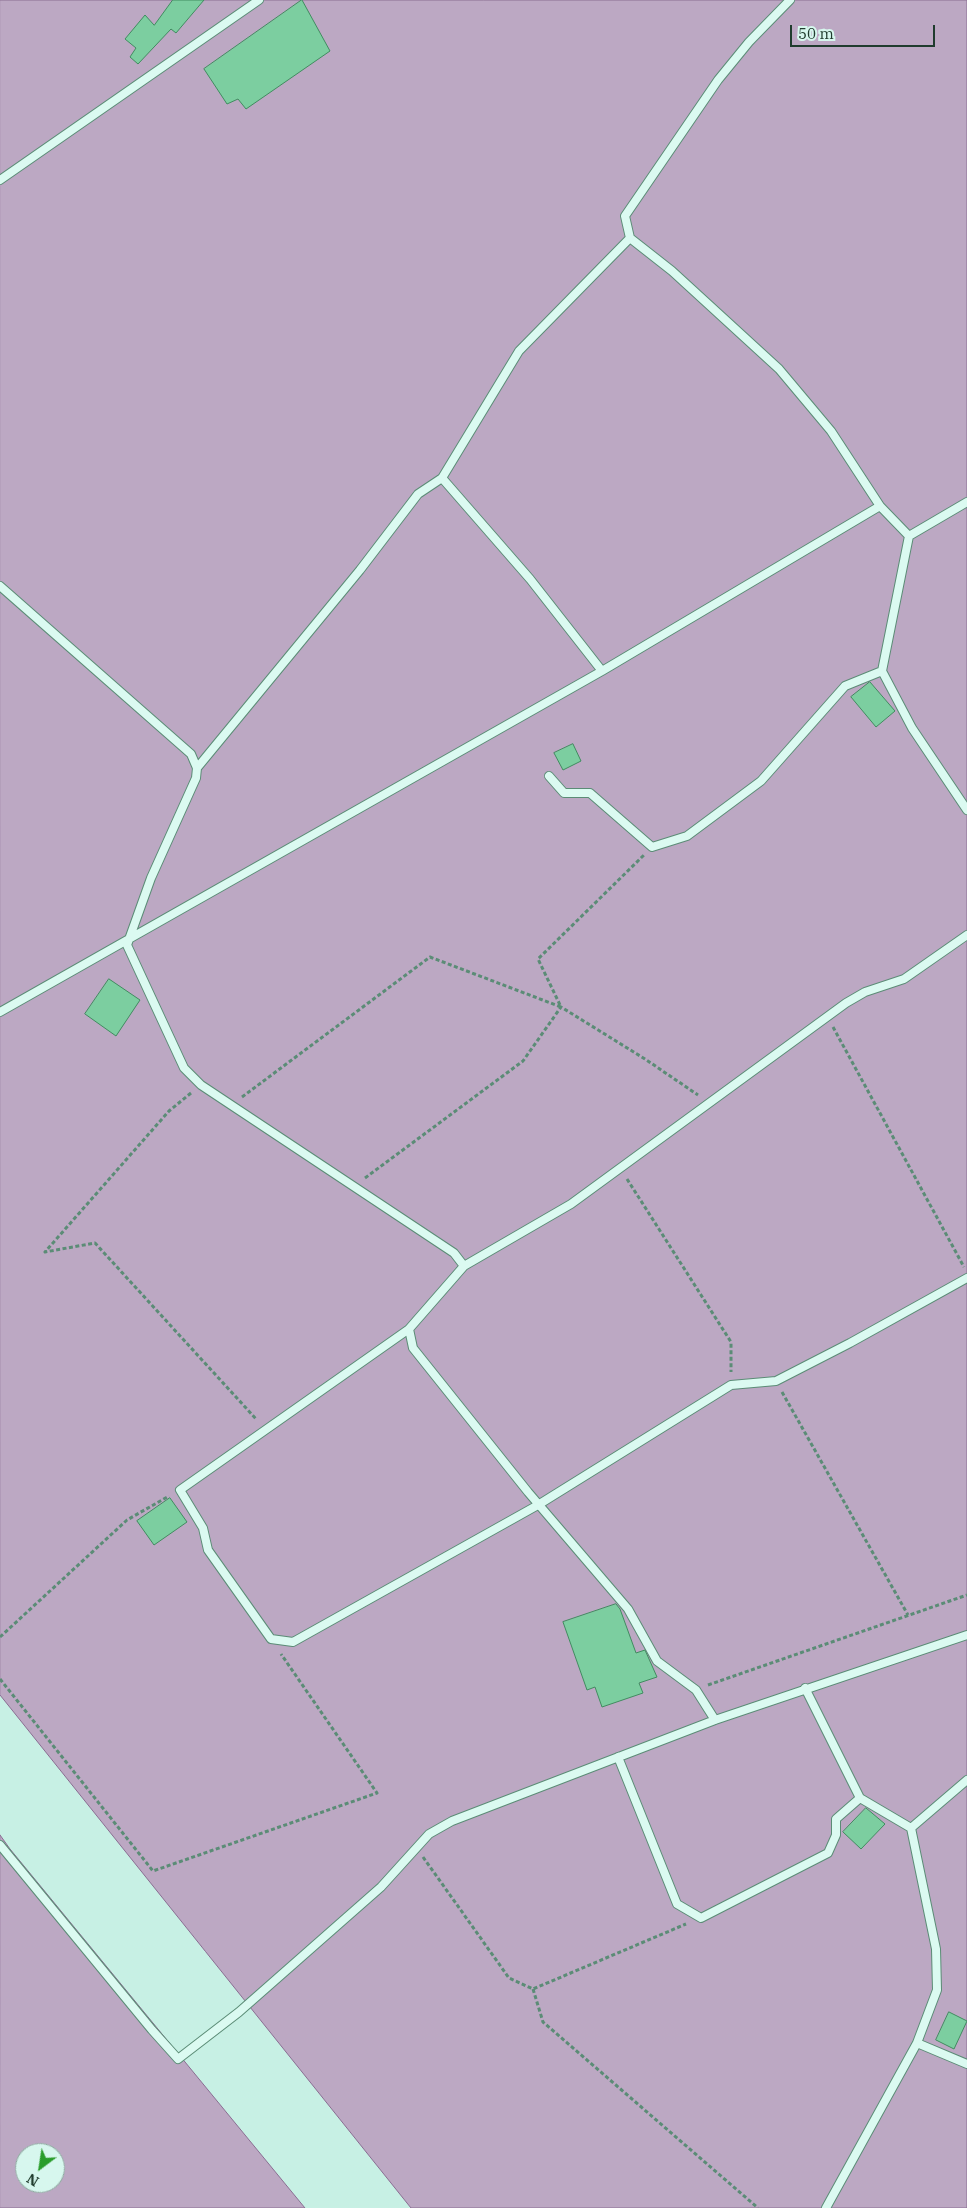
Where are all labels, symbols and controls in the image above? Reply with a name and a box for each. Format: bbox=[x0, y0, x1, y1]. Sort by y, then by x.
scale bar bbox=[792, 15, 937, 47]
text: 50 m bbox=[798, 24, 834, 43]
north arrow bbox=[15, 2143, 65, 2193]
text: N bbox=[23, 2169, 42, 2191]

